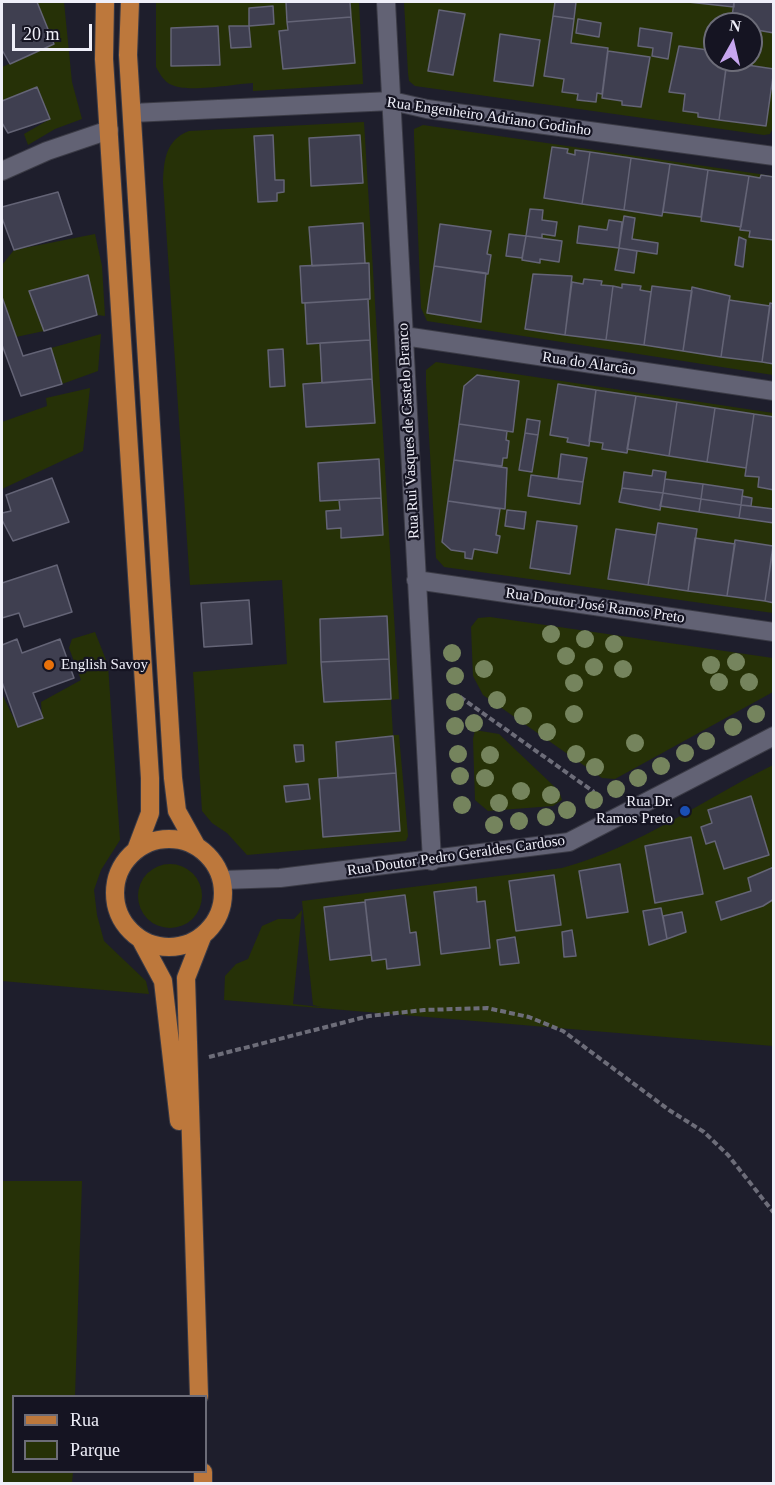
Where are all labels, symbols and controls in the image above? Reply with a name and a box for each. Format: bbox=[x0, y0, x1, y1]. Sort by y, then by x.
scale bar bbox=[15, 12, 94, 50]
north arrow bbox=[703, 12, 763, 72]
text: N bbox=[728, 16, 742, 35]
text: 20 m bbox=[23, 24, 60, 44]
street label: Rua Engenheiro Adriano Godinho bbox=[386, 94, 592, 140]
street label: Rua Rui Vasques de Castelo Branco bbox=[394, 323, 424, 539]
street label: Rua do Alarcão bbox=[541, 349, 637, 379]
street label: Rua Doutor José Ramos Preto bbox=[504, 585, 686, 627]
place label: English Savoy bbox=[61, 656, 148, 674]
marker: English Savoy bbox=[42, 658, 56, 672]
place label: Rua Dr. Ramos Preto bbox=[596, 793, 673, 828]
marker: Rua Dr. Ramos Preto bbox=[678, 804, 692, 818]
street label: Rua Doutor Pedro Geraldes Cardoso bbox=[346, 832, 566, 880]
legend bbox=[12, 1395, 207, 1473]
text: Rua bbox=[70, 1410, 99, 1430]
text: Parque bbox=[70, 1440, 120, 1460]

